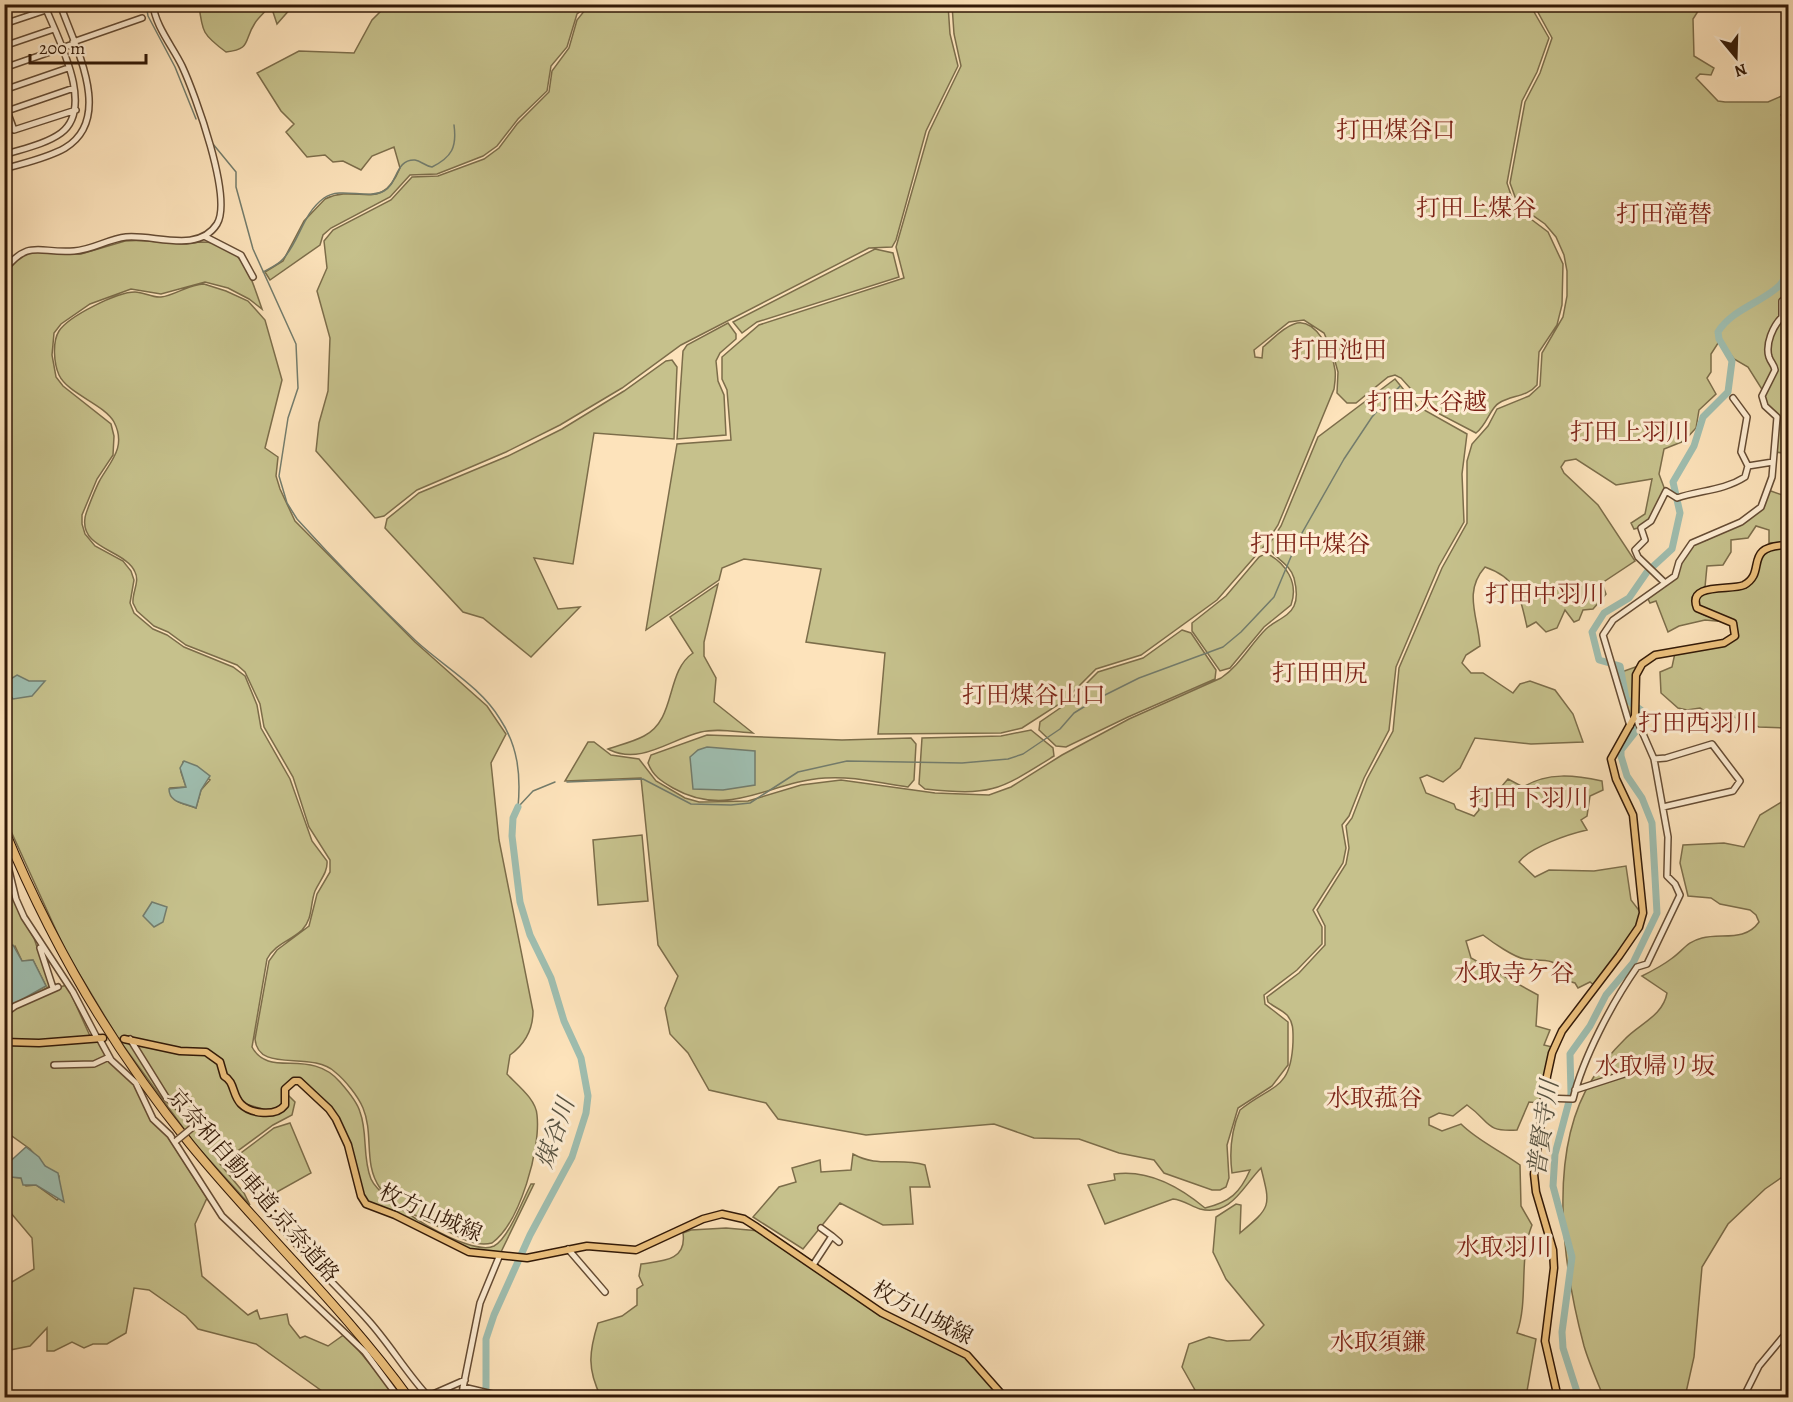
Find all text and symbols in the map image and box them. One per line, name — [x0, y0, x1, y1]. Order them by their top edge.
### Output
scale bar — [30, 27, 146, 65]
north arrow — [1706, 27, 1766, 87]
text: 200 m — [39, 36, 85, 60]
text: N — [1731, 58, 1750, 83]
district label: 打田煤谷口 — [1336, 114, 1456, 146]
district label: 打田上煤谷 — [1416, 192, 1536, 224]
district label: 打田滝替 — [1616, 198, 1712, 230]
district label: 打田池田 — [1291, 334, 1387, 366]
district label: 打田大谷越 — [1367, 386, 1487, 418]
district label: 打田上羽川 — [1570, 416, 1690, 448]
district label: 打田中煤谷 — [1250, 528, 1370, 560]
district label: 打田中羽川 — [1485, 578, 1605, 610]
district label: 打田田尻 — [1272, 657, 1368, 689]
district label: 打田煤谷山口 — [962, 679, 1106, 711]
district label: 打田西羽川 — [1638, 707, 1758, 739]
district label: 打田下羽川 — [1469, 782, 1589, 814]
district label: 水取寺ケ谷 — [1454, 957, 1574, 989]
district label: 水取帰リ坂 — [1595, 1050, 1715, 1082]
water label: 普賢寺川 — [1520, 1075, 1566, 1178]
district label: 水取菰谷 — [1326, 1082, 1422, 1114]
street label: 京奈和自動車道;京奈道路 — [161, 1083, 346, 1289]
water label: 煤谷川 — [528, 1091, 583, 1172]
street label: 枚方山城線 — [374, 1177, 487, 1249]
district label: 水取羽川 — [1456, 1231, 1552, 1263]
street label: 枚方山城線 — [867, 1274, 978, 1352]
district label: 水取須鎌 — [1330, 1326, 1426, 1358]

